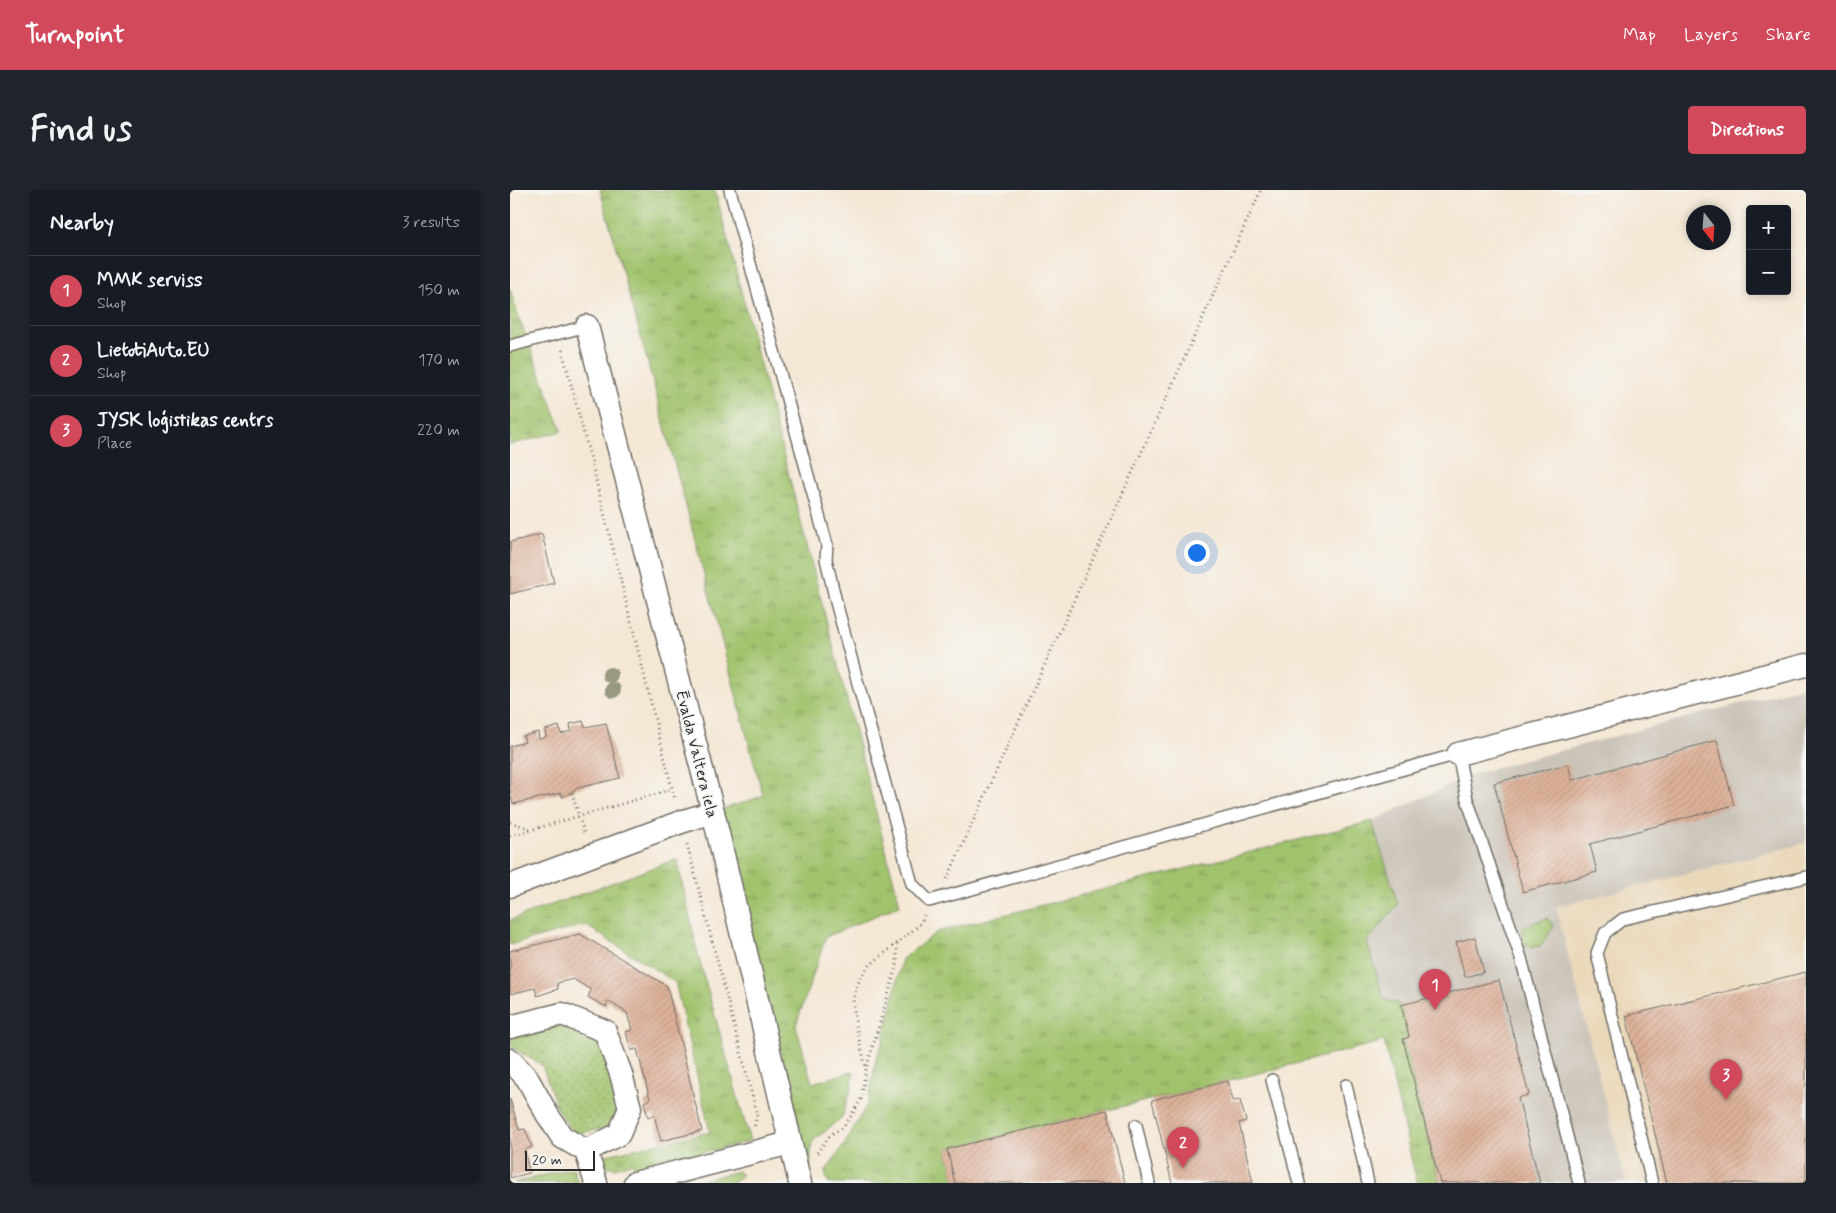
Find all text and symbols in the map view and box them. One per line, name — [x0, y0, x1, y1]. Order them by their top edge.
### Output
text: Turnpoint — [25, 20, 125, 51]
text: Map — [1623, 23, 1656, 47]
text: Layers — [1684, 23, 1738, 47]
text: Share — [1766, 23, 1811, 47]
button: Directions — [1688, 106, 1806, 154]
text: Find us — [30, 107, 132, 153]
north arrow — [1686, 205, 1731, 250]
map controls — [1746, 205, 1791, 295]
button: + — [1746, 205, 1791, 250]
text: Nearby — [50, 209, 114, 237]
text: 3 results — [402, 212, 460, 233]
button: − — [1746, 250, 1791, 295]
text: MMK serviss — [97, 268, 202, 293]
text: 1 — [62, 280, 70, 301]
text: 150 m — [418, 280, 460, 301]
text: Shop — [97, 293, 126, 314]
text: LietotiAuto.EU — [97, 338, 210, 363]
text: 2 — [62, 350, 70, 371]
text: 170 m — [418, 350, 460, 371]
text: Shop — [97, 363, 126, 384]
text: JYSK loģistikas centrs — [97, 408, 273, 433]
text: 3 — [62, 420, 70, 441]
text: 220 m — [417, 420, 460, 441]
text: Place — [97, 433, 132, 454]
your location — [1184, 540, 1210, 566]
street label: Ēvalda Valtera iela — [671, 689, 723, 820]
pin: 1 — [1419, 969, 1451, 1010]
pin: 3 — [1710, 1059, 1742, 1100]
pin: 2 — [1167, 1127, 1199, 1168]
scale bar — [525, 1148, 595, 1171]
text: 20 m — [532, 1151, 562, 1169]

